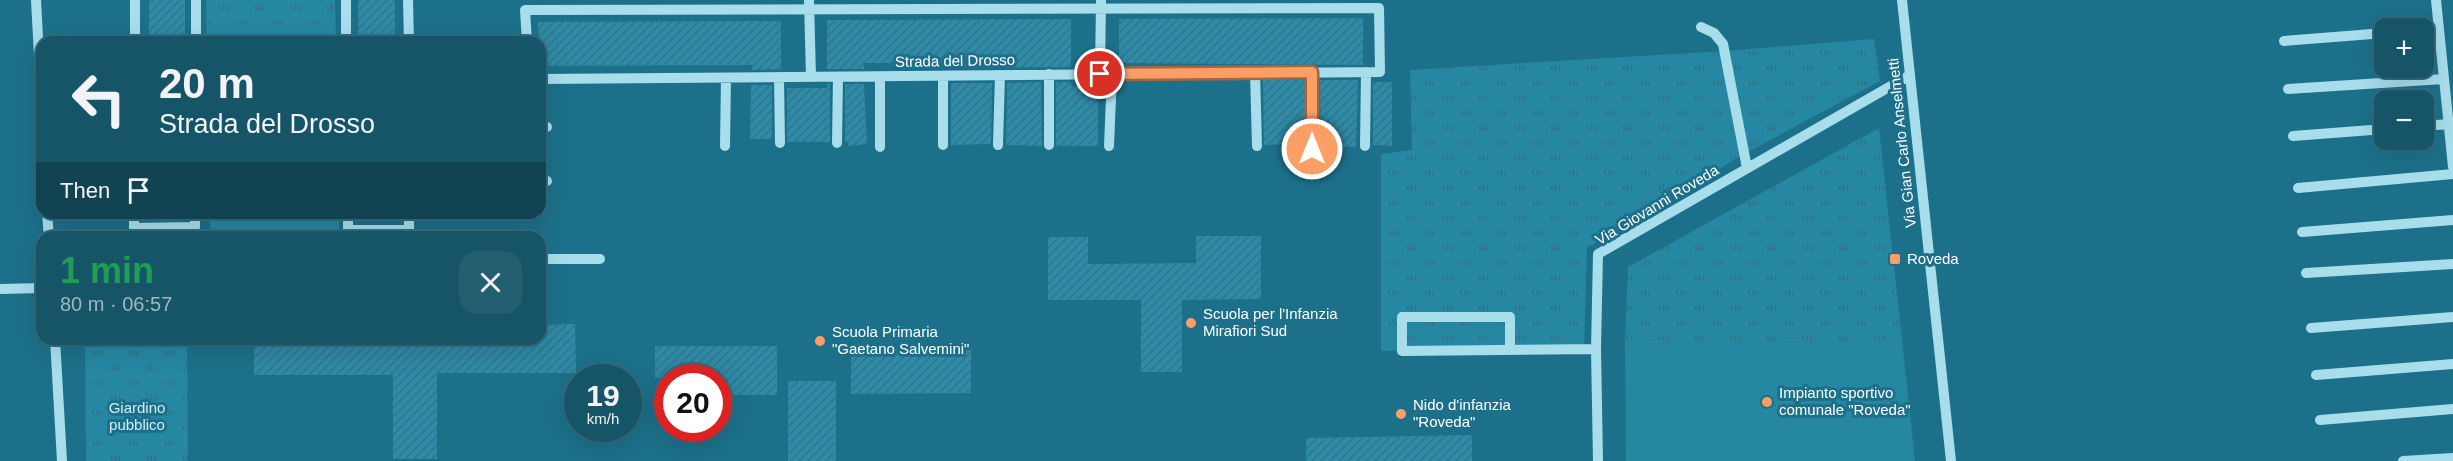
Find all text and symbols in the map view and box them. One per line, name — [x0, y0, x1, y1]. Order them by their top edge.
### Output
map controls — [2374, 18, 2434, 150]
button: + — [2374, 18, 2434, 78]
pin — [1074, 48, 1125, 99]
street label: Strada del Drosso — [895, 51, 1015, 70]
icon: arrive — [1083, 57, 1116, 90]
street label: Via Gian Carlo Anselmetti — [1884, 57, 1919, 229]
icon: left — [60, 60, 138, 138]
text: 20 m — [159, 60, 255, 107]
button: − — [2374, 90, 2434, 150]
text: Strada del Drosso — [159, 109, 375, 139]
position arrow — [1280, 117, 1344, 181]
street label: Via Giovanni Roveda — [1592, 161, 1722, 248]
icon: arrive — [122, 174, 155, 207]
text: Then — [60, 178, 110, 203]
text: 1 min — [60, 250, 154, 291]
place label: Roveda — [1907, 250, 1959, 267]
button: close — [459, 251, 522, 314]
marker: Roveda — [1888, 252, 1902, 266]
text: 80 m · 06:57 — [60, 293, 172, 315]
place label: Scuola per l'Infanzia Mirafiori Sud — [1203, 305, 1338, 339]
marker: Scuola per l'Infanzia Mirafiori Sud — [1184, 316, 1198, 330]
place label: Scuola Primaria "Gaetano Salvemini" — [832, 323, 969, 357]
marker: Scuola Primaria "Gaetano Salvemini" — [813, 334, 827, 348]
speed limit sign: 20 — [654, 364, 732, 442]
text: 19 — [586, 379, 620, 412]
place label: Impianto sportivo comunale "Roveda" — [1779, 384, 1911, 418]
marker: Impianto sportivo comunale "Roveda" — [1760, 395, 1774, 409]
place label: Nido d'infanzia "Roveda" — [1413, 396, 1512, 430]
park label: Giardino pubblico — [109, 399, 165, 433]
marker: Nido d'infanzia "Roveda" — [1394, 407, 1408, 421]
text: km/h — [587, 410, 619, 427]

